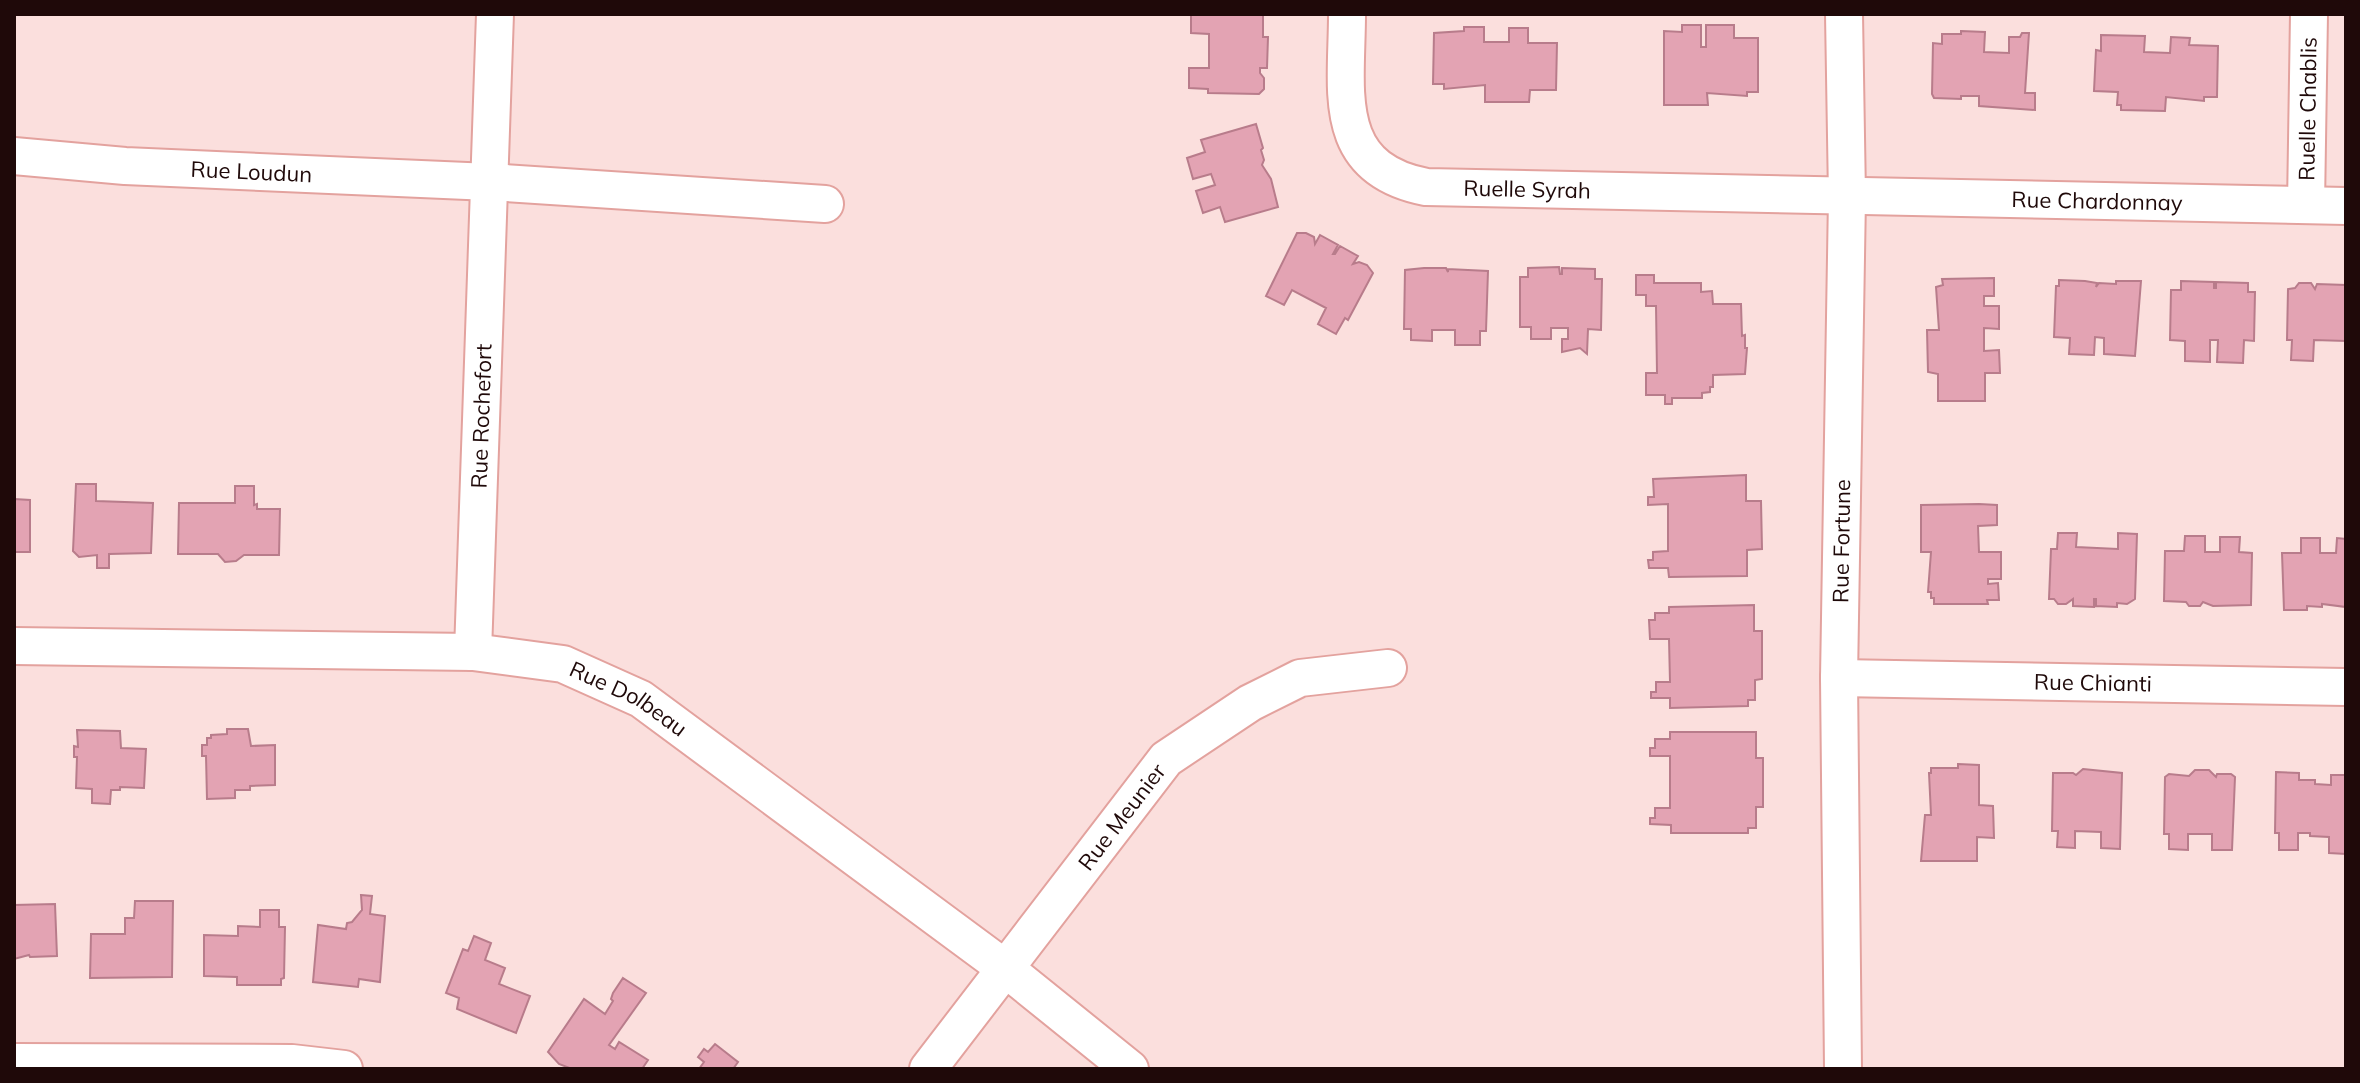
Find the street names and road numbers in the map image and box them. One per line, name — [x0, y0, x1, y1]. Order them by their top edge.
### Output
street label: Ruelle Chablis — [2292, 37, 2323, 181]
street label: Rue Loudun — [190, 155, 313, 188]
street label: Ruelle Syrah — [1463, 174, 1591, 204]
street label: Rue Chardonnay — [2011, 185, 2183, 217]
street label: Rue Rochefort — [465, 343, 498, 489]
street label: Rue Fortune — [1826, 479, 1856, 603]
street label: Rue Dolbeau — [565, 655, 693, 742]
street label: Rue Chianti — [2034, 667, 2152, 698]
street label: Rue Meunier — [1072, 758, 1172, 876]

